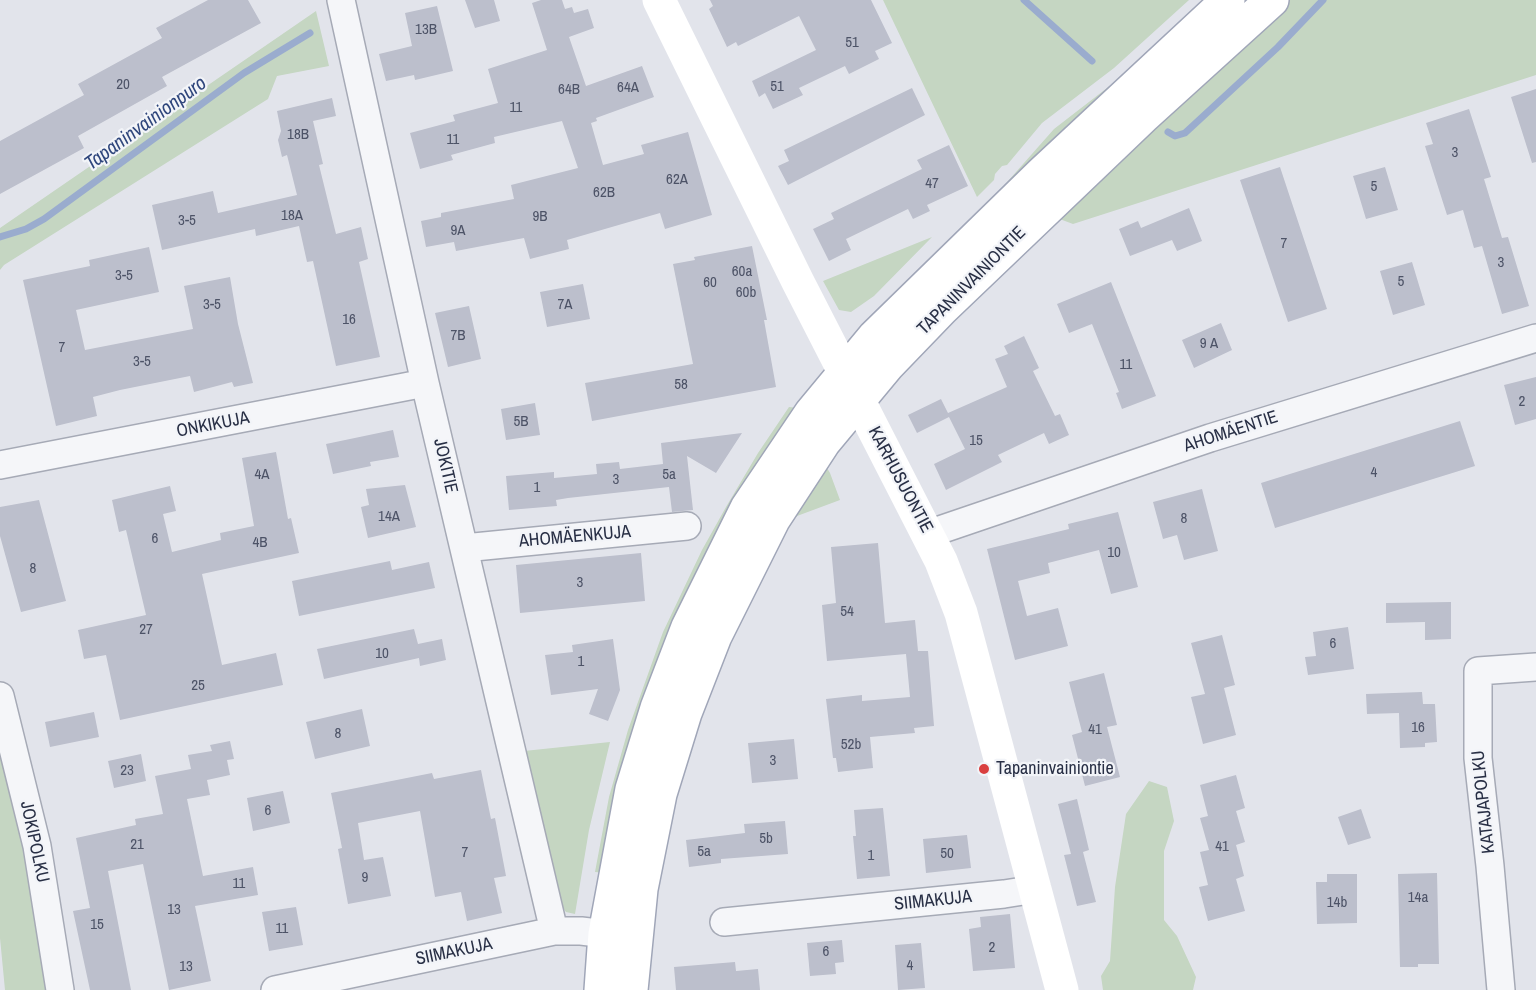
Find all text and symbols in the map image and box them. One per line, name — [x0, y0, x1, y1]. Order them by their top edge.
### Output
house number: 13B — [415, 21, 437, 39]
house number: 51 — [845, 34, 859, 52]
water label: Tapaninvainionpuro — [80, 72, 212, 176]
house number: 20 — [116, 76, 130, 94]
house number: 51 — [770, 78, 784, 96]
house number: 64A — [617, 79, 639, 97]
house number: 64B — [558, 81, 580, 99]
house number: 11 — [510, 99, 522, 117]
house number: 18B — [287, 126, 309, 144]
house number: 11 — [447, 131, 459, 149]
house number: 3 — [1452, 144, 1458, 162]
house number: 62A — [666, 171, 688, 189]
house number: 47 — [925, 175, 939, 193]
house number: 5 — [1371, 178, 1377, 196]
house number: 62B — [593, 184, 615, 202]
house number: 18A — [281, 207, 303, 225]
house number: 9B — [532, 208, 548, 226]
house number: 3-5 — [178, 212, 196, 230]
house number: 9A — [450, 222, 466, 240]
street label: TAPANINVAINIONTIE — [913, 222, 1031, 340]
house number: 7 — [1281, 235, 1287, 253]
house number: 3 — [1498, 254, 1504, 272]
house number: 60a — [732, 263, 752, 281]
house number: 3-5 — [115, 267, 133, 285]
house number: 5 — [1398, 273, 1404, 291]
house number: 60 — [703, 274, 717, 292]
house number: 60b — [736, 284, 756, 302]
house number: 3-5 — [203, 296, 221, 314]
house number: 7A — [557, 296, 573, 314]
house number: 16 — [342, 311, 356, 329]
house number: 7B — [450, 327, 466, 345]
house number: 9 A — [1200, 335, 1218, 353]
house number: 7 — [59, 339, 65, 357]
house number: 3-5 — [133, 353, 151, 371]
house number: 11 — [1120, 356, 1132, 374]
house number: 58 — [674, 376, 688, 394]
house number: 2 — [1519, 393, 1525, 411]
street label: ONKIKUJA — [175, 407, 251, 443]
street label: AHOMÄENTIE — [1181, 407, 1281, 457]
house number: 5B — [513, 413, 529, 431]
street label: KARHUSUONTIE — [863, 423, 937, 537]
house number: 15 — [969, 432, 983, 450]
street label: JOKITIE — [428, 436, 462, 496]
house number: 4 — [1371, 464, 1377, 482]
house number: 4A — [254, 466, 270, 484]
house number: 5a — [662, 466, 676, 484]
house number: 3 — [613, 471, 619, 489]
house number: 1 — [534, 479, 540, 497]
house number: 14A — [378, 508, 400, 526]
house number: 8 — [1181, 510, 1187, 528]
street label: AHOMÄENKUJA — [518, 521, 632, 553]
house number: 6 — [152, 530, 158, 548]
house number: 4B — [252, 534, 268, 552]
house number: 10 — [1107, 544, 1121, 562]
house number: 8 — [30, 560, 36, 578]
house number: 3 — [577, 574, 583, 592]
house number: 54 — [840, 603, 854, 621]
house number: 27 — [139, 621, 153, 639]
house number: 6 — [1330, 635, 1336, 653]
house number: 10 — [375, 645, 389, 663]
house number: 1 — [578, 653, 584, 671]
house number: 25 — [191, 677, 205, 695]
house number: 16 — [1411, 719, 1425, 737]
house number: 41 — [1088, 721, 1102, 739]
house number: 8 — [335, 725, 341, 743]
house number: 52b — [841, 736, 861, 754]
street label: KATAJAPOLKU — [1468, 749, 1500, 855]
house number: 3 — [770, 752, 776, 770]
place label: Tapaninvainiontie — [996, 758, 1114, 780]
house number: 23 — [120, 762, 134, 780]
marker: Tapaninvainiontie — [977, 762, 991, 776]
street label: JOKIPOLKU — [15, 799, 53, 885]
house number: 6 — [265, 802, 271, 820]
house number: 5b — [759, 830, 773, 848]
house number: 21 — [130, 836, 144, 854]
house number: 41 — [1215, 838, 1229, 856]
house number: 5a — [697, 843, 711, 861]
house number: 7 — [462, 844, 468, 862]
house number: 50 — [940, 845, 954, 863]
house number: 1 — [868, 847, 874, 865]
house number: 9 — [362, 869, 368, 887]
house number: 11 — [233, 875, 245, 893]
street label: SIIMAKUJA — [893, 886, 973, 916]
house number: 14a — [1408, 889, 1428, 907]
house number: 14b — [1327, 894, 1347, 912]
house number: 13 — [167, 901, 181, 919]
house number: 15 — [90, 916, 104, 934]
house number: 11 — [276, 920, 288, 938]
street label: SIIMAKUJA — [414, 933, 494, 971]
house number: 2 — [989, 939, 995, 957]
house number: 6 — [823, 943, 829, 961]
house number: 4 — [907, 957, 913, 975]
house number: 13 — [179, 958, 193, 976]

